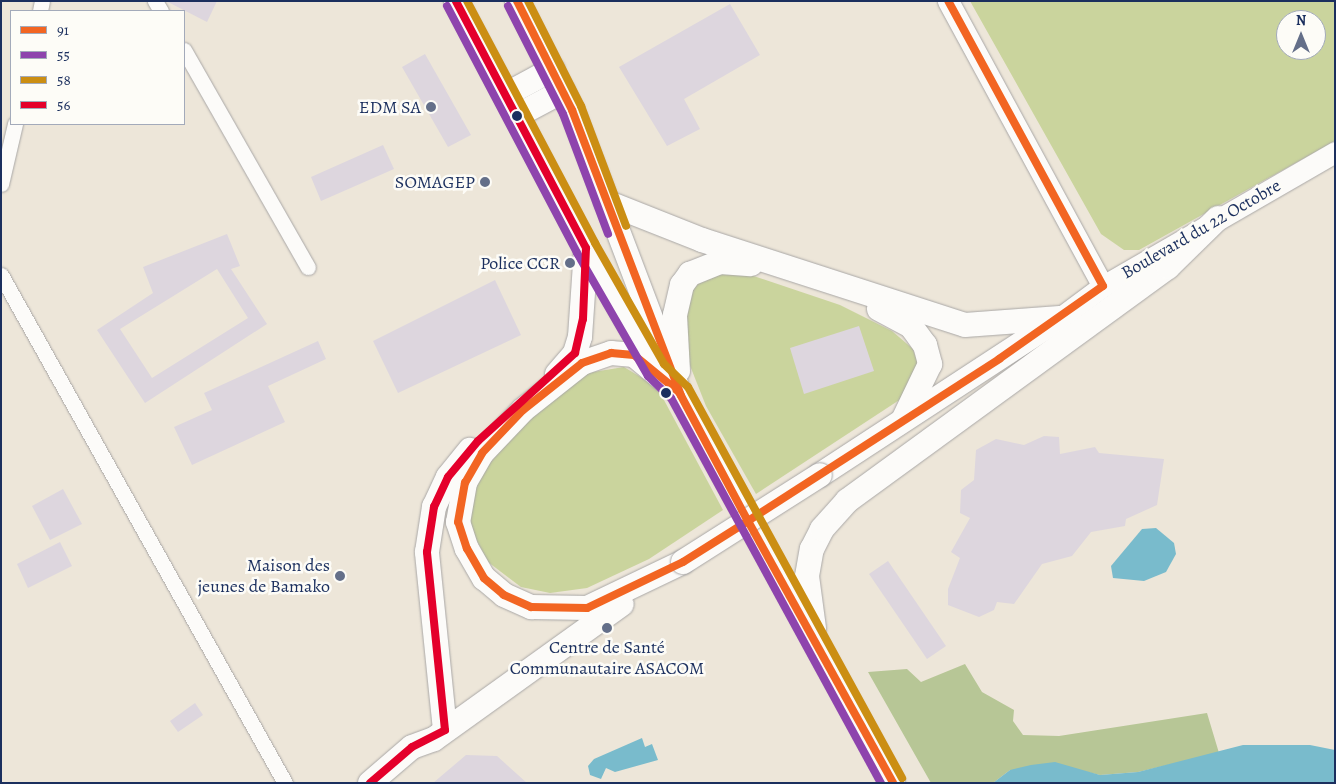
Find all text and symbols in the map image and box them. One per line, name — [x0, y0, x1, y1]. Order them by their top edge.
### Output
legend — [10, 10, 185, 125]
north arrow — [1276, 10, 1326, 60]
text: N — [1296, 11, 1306, 30]
text: 91 — [57, 20, 69, 40]
text: 55 — [57, 45, 70, 65]
text: 58 — [57, 70, 71, 90]
text: 56 — [57, 95, 70, 115]
place label: EDM SA — [359, 96, 421, 118]
marker: EDM SA — [425, 101, 437, 113]
unlabelled marker — [512, 111, 522, 121]
place label: SOMAGEP — [395, 171, 475, 193]
street label: Boulevard du 22 Octobre — [1118, 175, 1284, 283]
marker: SOMAGEP — [479, 176, 491, 188]
place label: Police CCR — [480, 252, 560, 274]
marker: Police CCR — [564, 257, 576, 269]
unlabelled marker — [661, 388, 671, 398]
place label: Maison des jeunes de Bamako — [198, 555, 330, 598]
marker: Maison des jeunes de Bamako — [334, 570, 346, 582]
marker: Centre de Santé Communautaire ASACOM — [600, 621, 614, 635]
place label: Centre de Santé Communautaire ASACOM — [510, 637, 704, 680]

